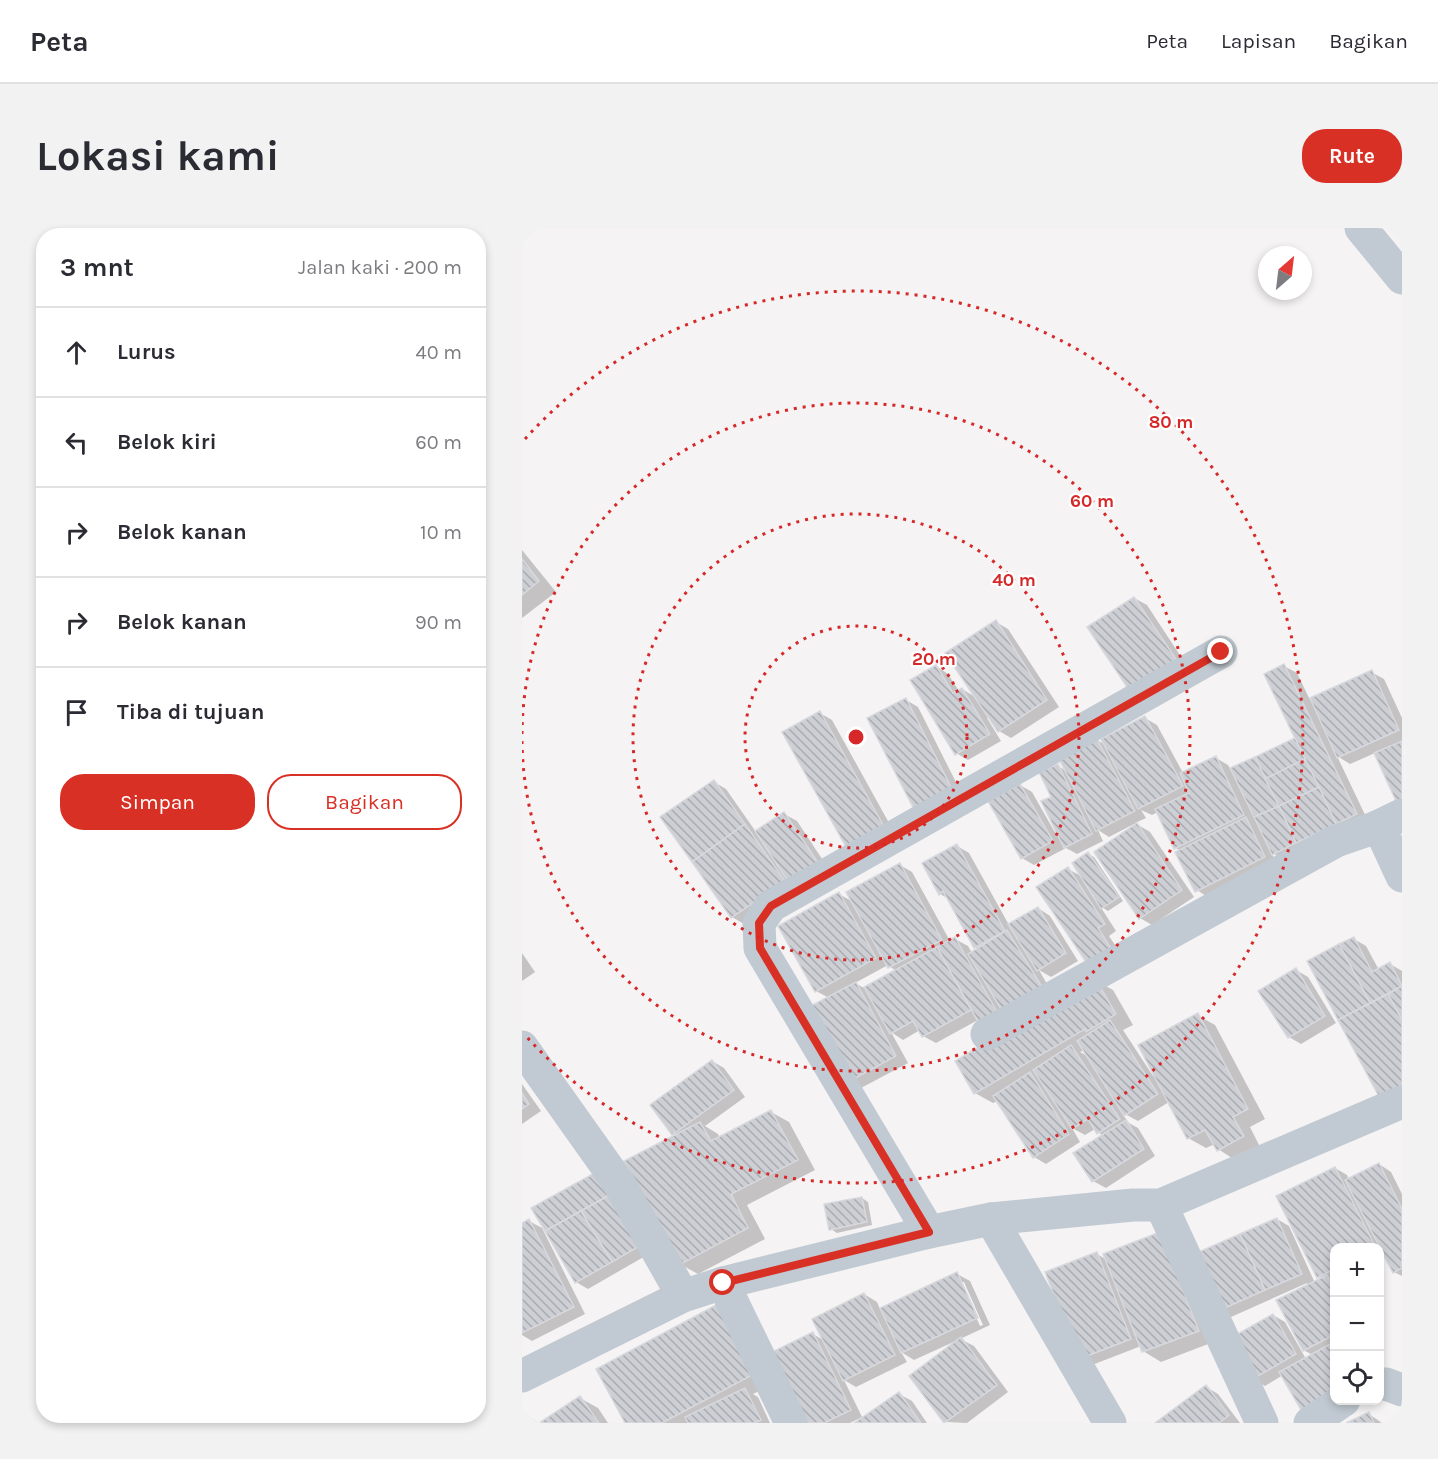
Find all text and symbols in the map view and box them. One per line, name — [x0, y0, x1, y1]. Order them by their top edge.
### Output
text: Peta — [30, 25, 89, 58]
text: Peta — [1146, 29, 1188, 53]
text: Lapisan — [1221, 29, 1296, 53]
text: Bagikan — [1329, 29, 1408, 53]
button: Rute — [1302, 129, 1402, 183]
text: Lokasi kami — [36, 131, 280, 181]
north arrow — [1258, 246, 1312, 300]
text: 3 mnt — [60, 252, 134, 283]
text: Jalan kaki · 200 m — [298, 256, 462, 279]
icon: ahead — [60, 336, 93, 369]
text: Lurus — [117, 339, 176, 365]
text: 40 m — [416, 341, 462, 364]
text: 80 m — [1149, 411, 1193, 433]
icon: left — [60, 426, 93, 459]
text: Belok kiri — [117, 429, 217, 455]
text: 60 m — [415, 431, 462, 454]
text: 60 m — [1070, 490, 1114, 512]
icon: right — [60, 516, 93, 549]
text: Belok kanan — [117, 519, 247, 545]
text: 10 m — [420, 521, 462, 544]
text: 40 m — [992, 569, 1036, 591]
icon: right — [60, 606, 93, 639]
text: Belok kanan — [117, 609, 247, 635]
text: 90 m — [415, 611, 462, 634]
route end — [1207, 638, 1233, 664]
text: 20 m — [912, 648, 956, 670]
icon: arrive — [60, 696, 93, 729]
text: Tiba di tujuan — [117, 699, 264, 725]
centre of rings — [846, 727, 866, 747]
button: Simpan — [60, 774, 255, 830]
button: Bagikan — [267, 774, 462, 830]
map controls — [1330, 1243, 1384, 1405]
button: + — [1330, 1243, 1384, 1297]
route start — [709, 1269, 735, 1295]
button: − — [1330, 1297, 1384, 1351]
button: locate — [1330, 1351, 1384, 1405]

